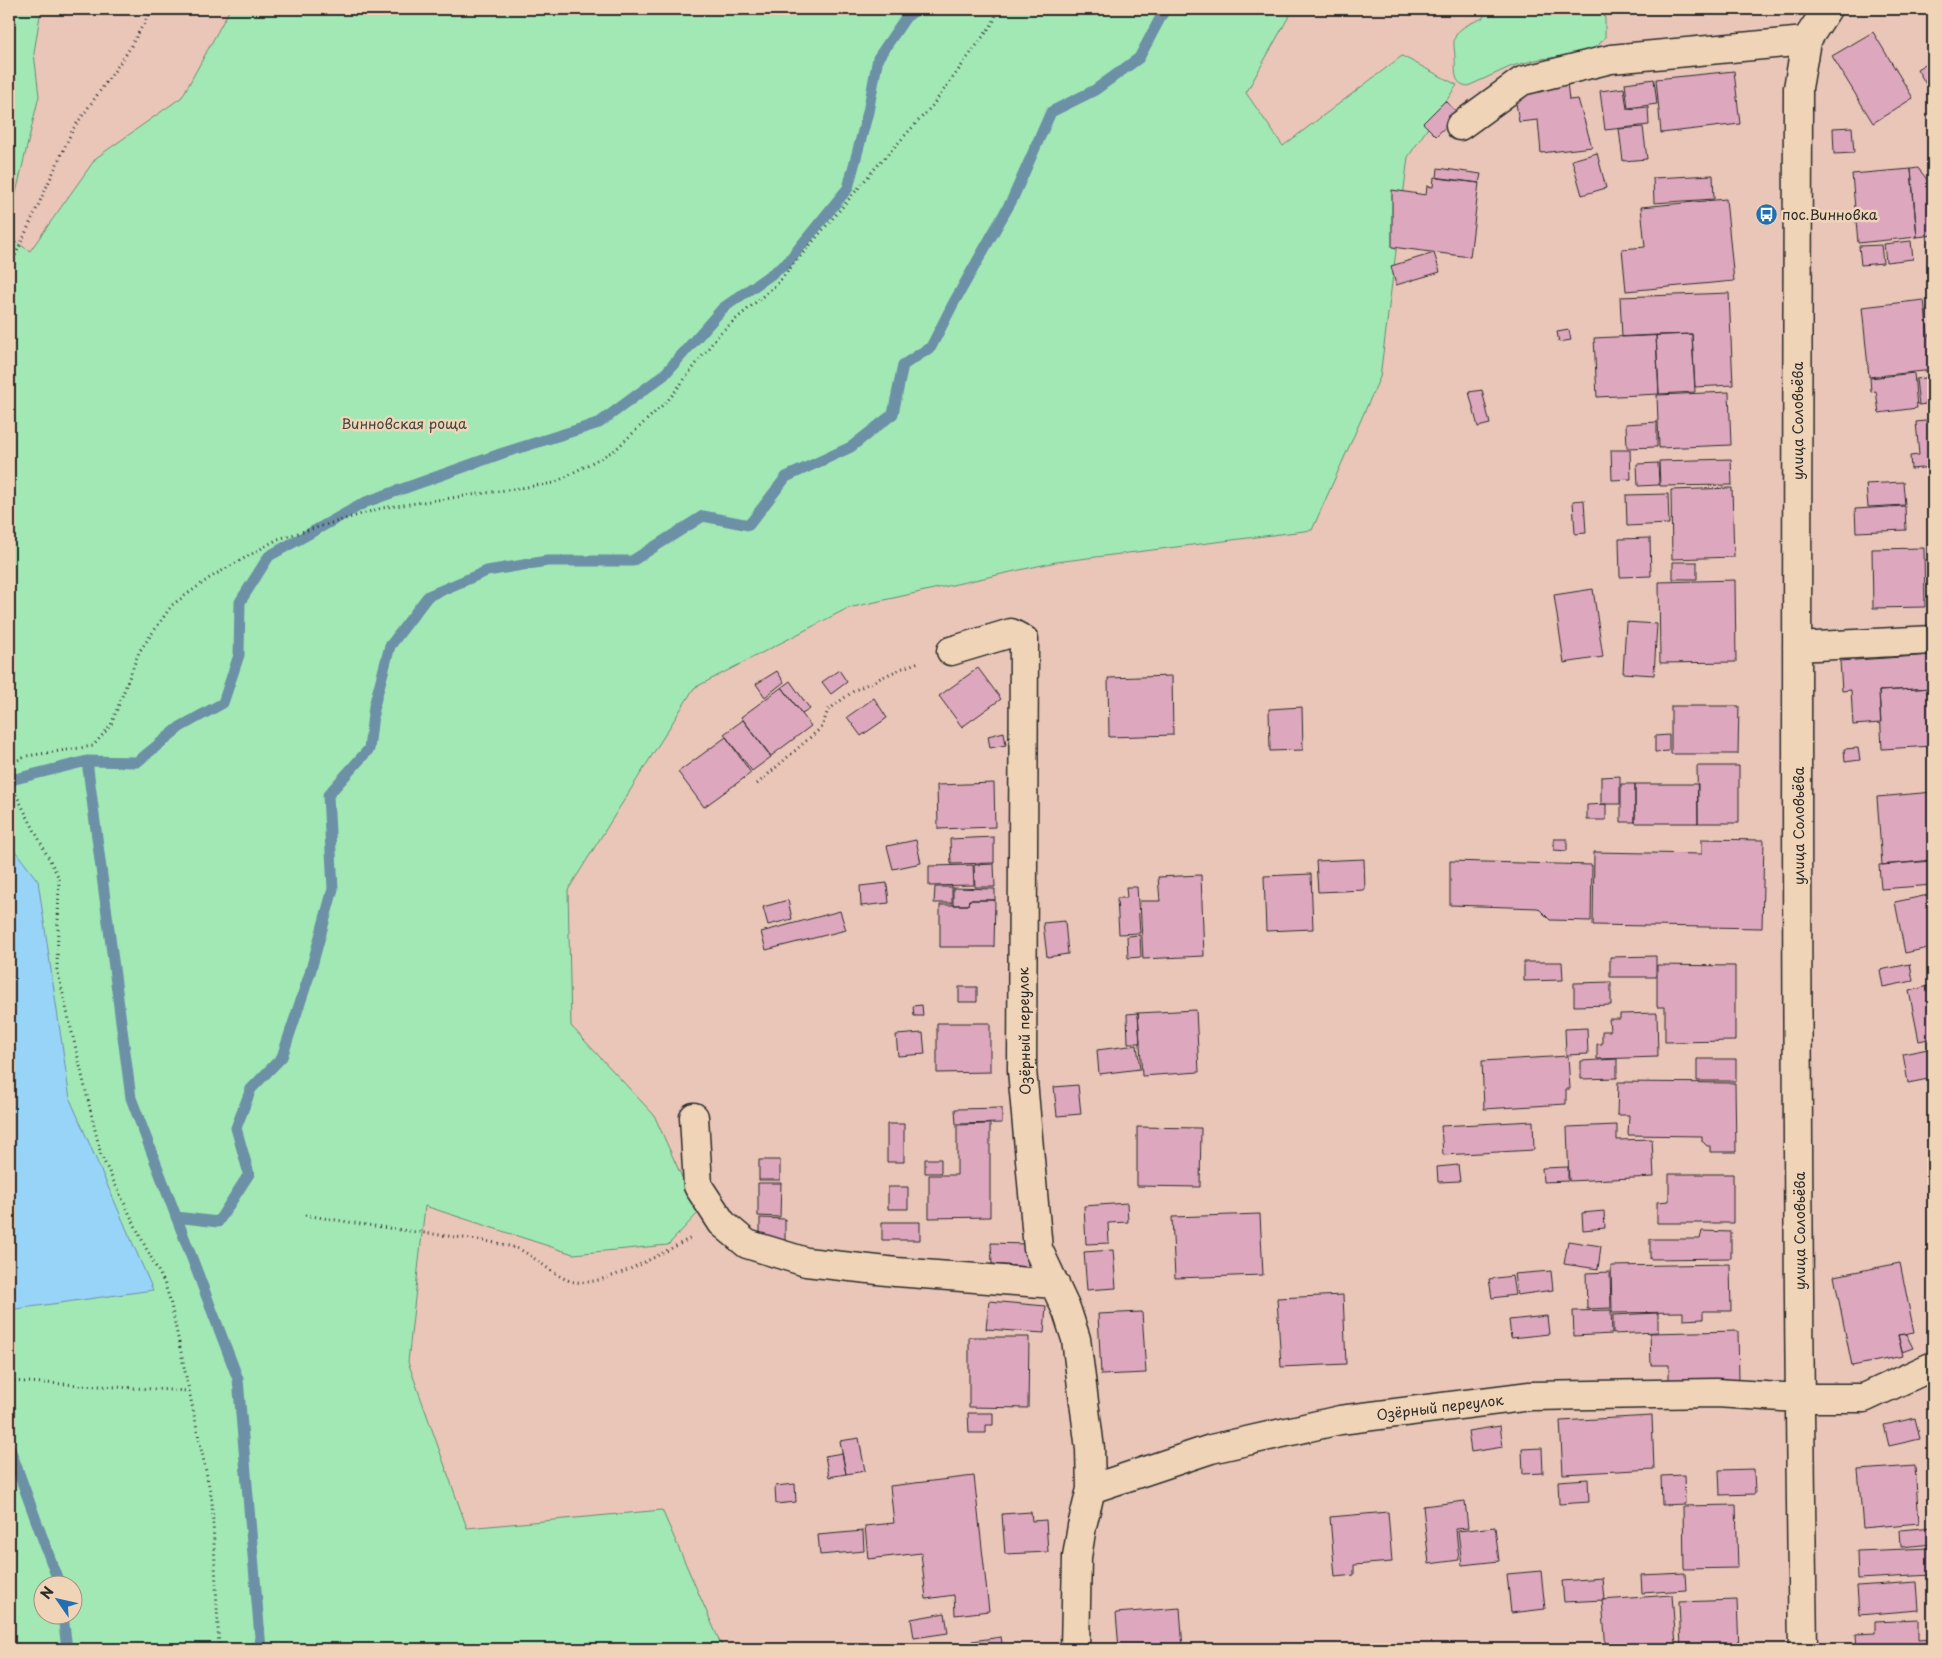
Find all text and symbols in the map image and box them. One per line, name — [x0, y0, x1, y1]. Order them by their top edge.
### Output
bus stop icon: пос.Винновка — [1754, 202, 1778, 226]
place label: пос.Винновка — [1782, 204, 1878, 225]
street label: улица Соловьёва — [1787, 362, 1808, 480]
park label: Винновская роща — [341, 413, 467, 434]
street label: улица Соловьёва — [1788, 767, 1809, 885]
street label: Озёрный переулок — [1012, 966, 1036, 1095]
street label: улица Соловьёва — [1789, 1172, 1810, 1290]
street label: Озёрный переулок — [1375, 1389, 1505, 1425]
north arrow — [32, 1576, 82, 1626]
text: N — [35, 1582, 59, 1603]

